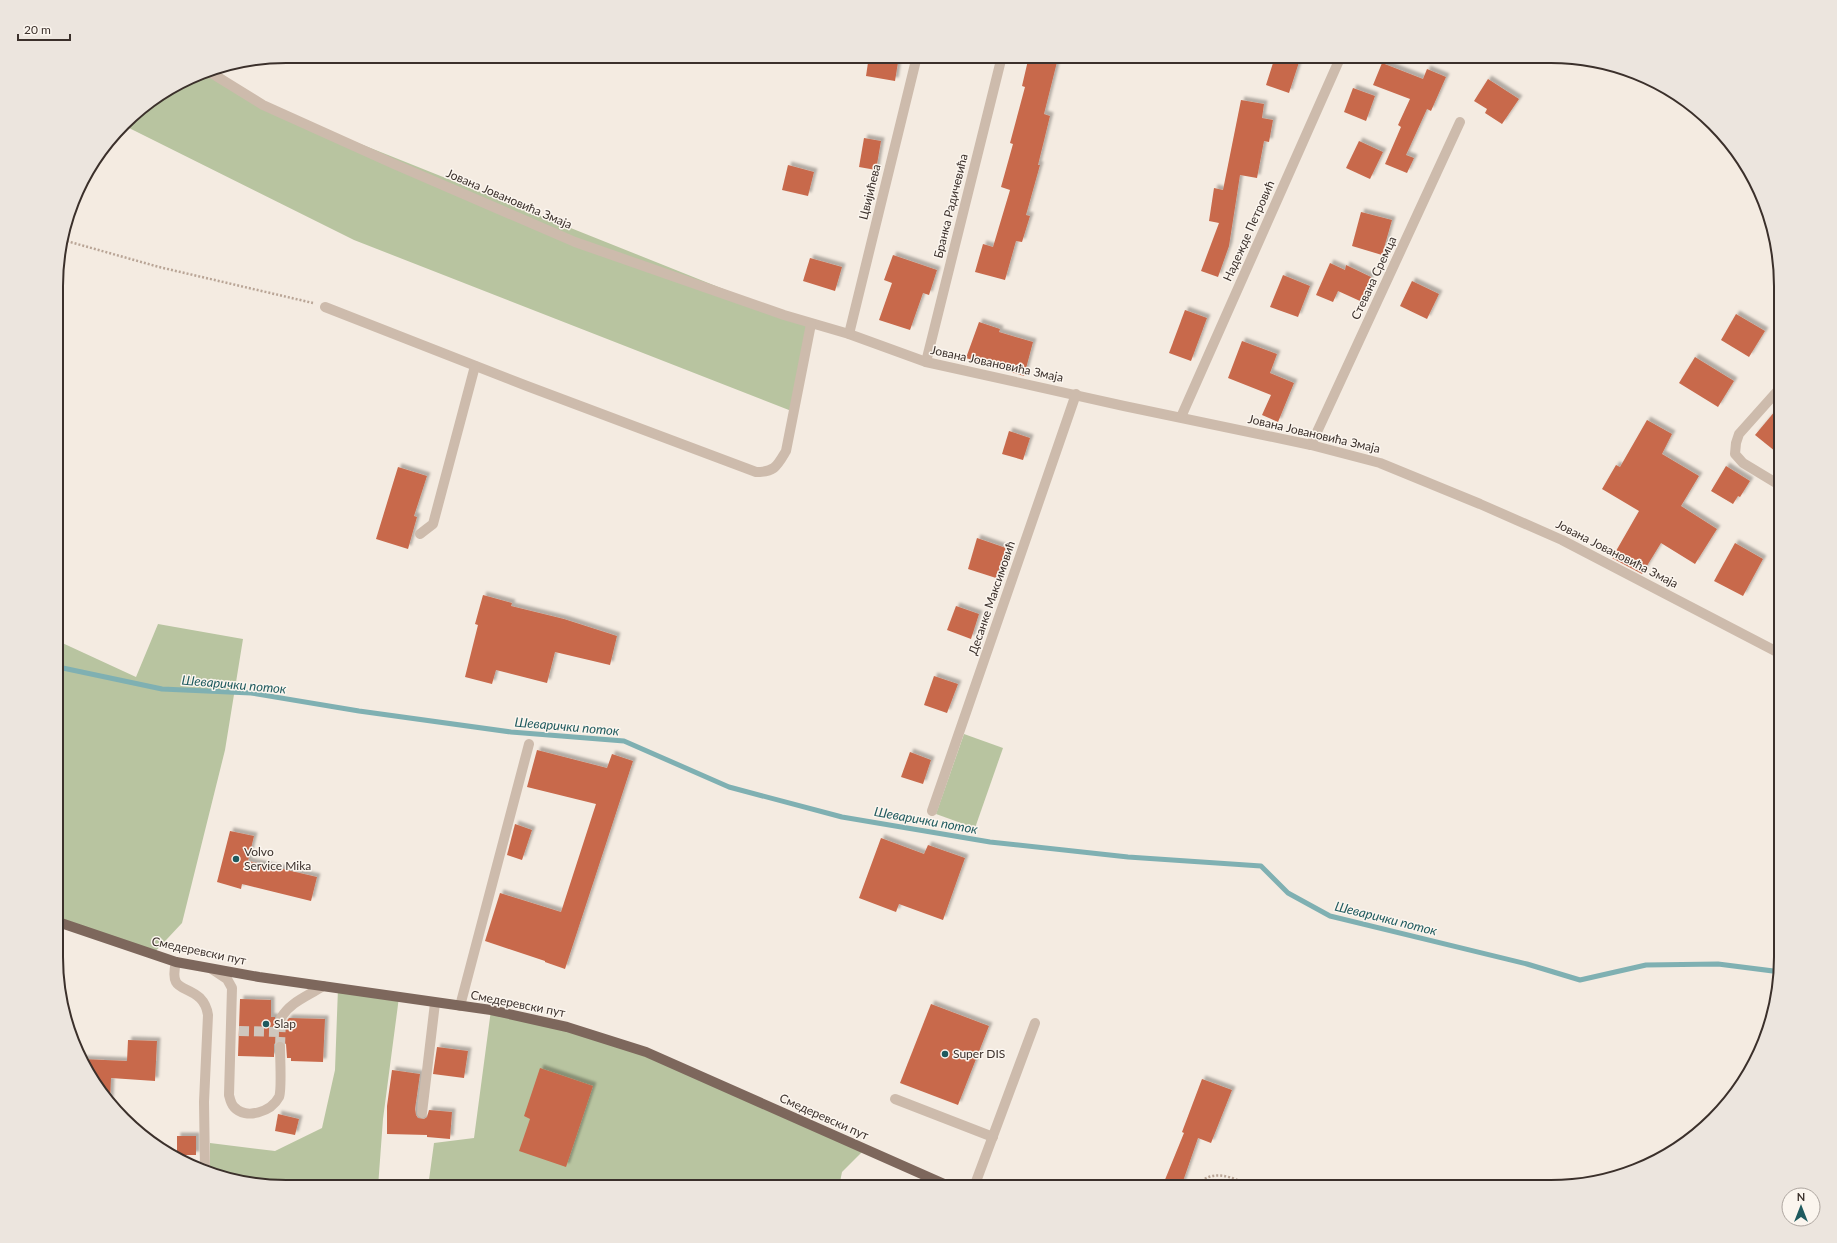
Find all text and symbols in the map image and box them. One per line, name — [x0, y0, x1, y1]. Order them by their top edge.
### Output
scale bar — [18, 16, 70, 42]
text: 20 m — [24, 22, 51, 37]
street label: Бранка Радичевића — [930, 152, 971, 260]
street label: Цвијићева — [855, 162, 884, 221]
street label: Јована Јовановића Змаја — [444, 165, 574, 232]
street label: Надежде Петровић — [1220, 178, 1278, 284]
street label: Стевана Сремца — [1348, 234, 1399, 322]
street label: Јована Јовановића Змаја — [929, 342, 1065, 385]
street label: Јована Јовановића Змаја — [1247, 411, 1382, 456]
street label: Јована Јовановића Змаја — [1554, 516, 1681, 591]
street label: Десанке Максимовић — [965, 539, 1018, 657]
water label: Шеварички поток — [181, 671, 288, 697]
water label: Шеварички поток — [514, 713, 621, 739]
water label: Шеварички поток — [873, 803, 980, 837]
place label: Volvo Service Mika — [244, 844, 311, 873]
marker: Volvo Service Mika — [231, 854, 241, 864]
water label: Шеварички поток — [1333, 898, 1440, 939]
street label: Смедеревски пут — [150, 933, 248, 968]
street label: Смедеревски пут — [469, 987, 567, 1020]
place label: Slap — [274, 1016, 296, 1031]
marker: Slap — [261, 1019, 271, 1029]
place label: Super DIS — [953, 1046, 1005, 1061]
marker: Super DIS — [940, 1049, 950, 1059]
street label: Смедеревски пут — [777, 1090, 871, 1143]
north arrow — [1781, 1187, 1821, 1227]
text: N — [1797, 1190, 1805, 1203]

